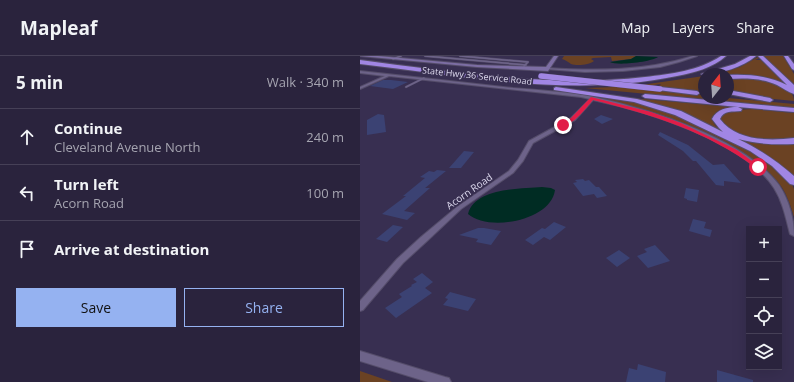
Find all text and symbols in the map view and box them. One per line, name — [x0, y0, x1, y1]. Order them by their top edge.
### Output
text: Mapleaf — [20, 15, 97, 41]
text: Map — [621, 18, 650, 37]
text: Layers — [672, 18, 714, 37]
text: Share — [736, 18, 774, 37]
street label: State Hwy 36 Service Road — [421, 63, 533, 88]
north arrow — [698, 68, 734, 104]
text: 5 min — [16, 71, 63, 94]
text: Walk · 340 m — [267, 73, 344, 91]
route end — [554, 116, 572, 134]
text: Continue — [54, 118, 122, 138]
icon: ahead — [16, 126, 38, 148]
text: 240 m — [306, 128, 344, 146]
text: Cleveland Avenue North — [54, 138, 201, 156]
route start — [749, 158, 767, 176]
street label: Acorn Road — [443, 170, 495, 212]
text: Turn left — [54, 174, 119, 194]
icon: left — [16, 182, 38, 204]
text: 100 m — [306, 184, 344, 202]
text: Acorn Road — [54, 194, 124, 212]
map controls — [746, 226, 782, 370]
button: + — [746, 226, 782, 262]
icon: arrive — [16, 238, 38, 260]
text: Arrive at destination — [54, 239, 209, 259]
button: − — [746, 262, 782, 298]
button: Save — [16, 288, 176, 327]
button: Share — [184, 288, 344, 327]
button: locate — [746, 298, 782, 334]
button: layers — [746, 334, 782, 370]

